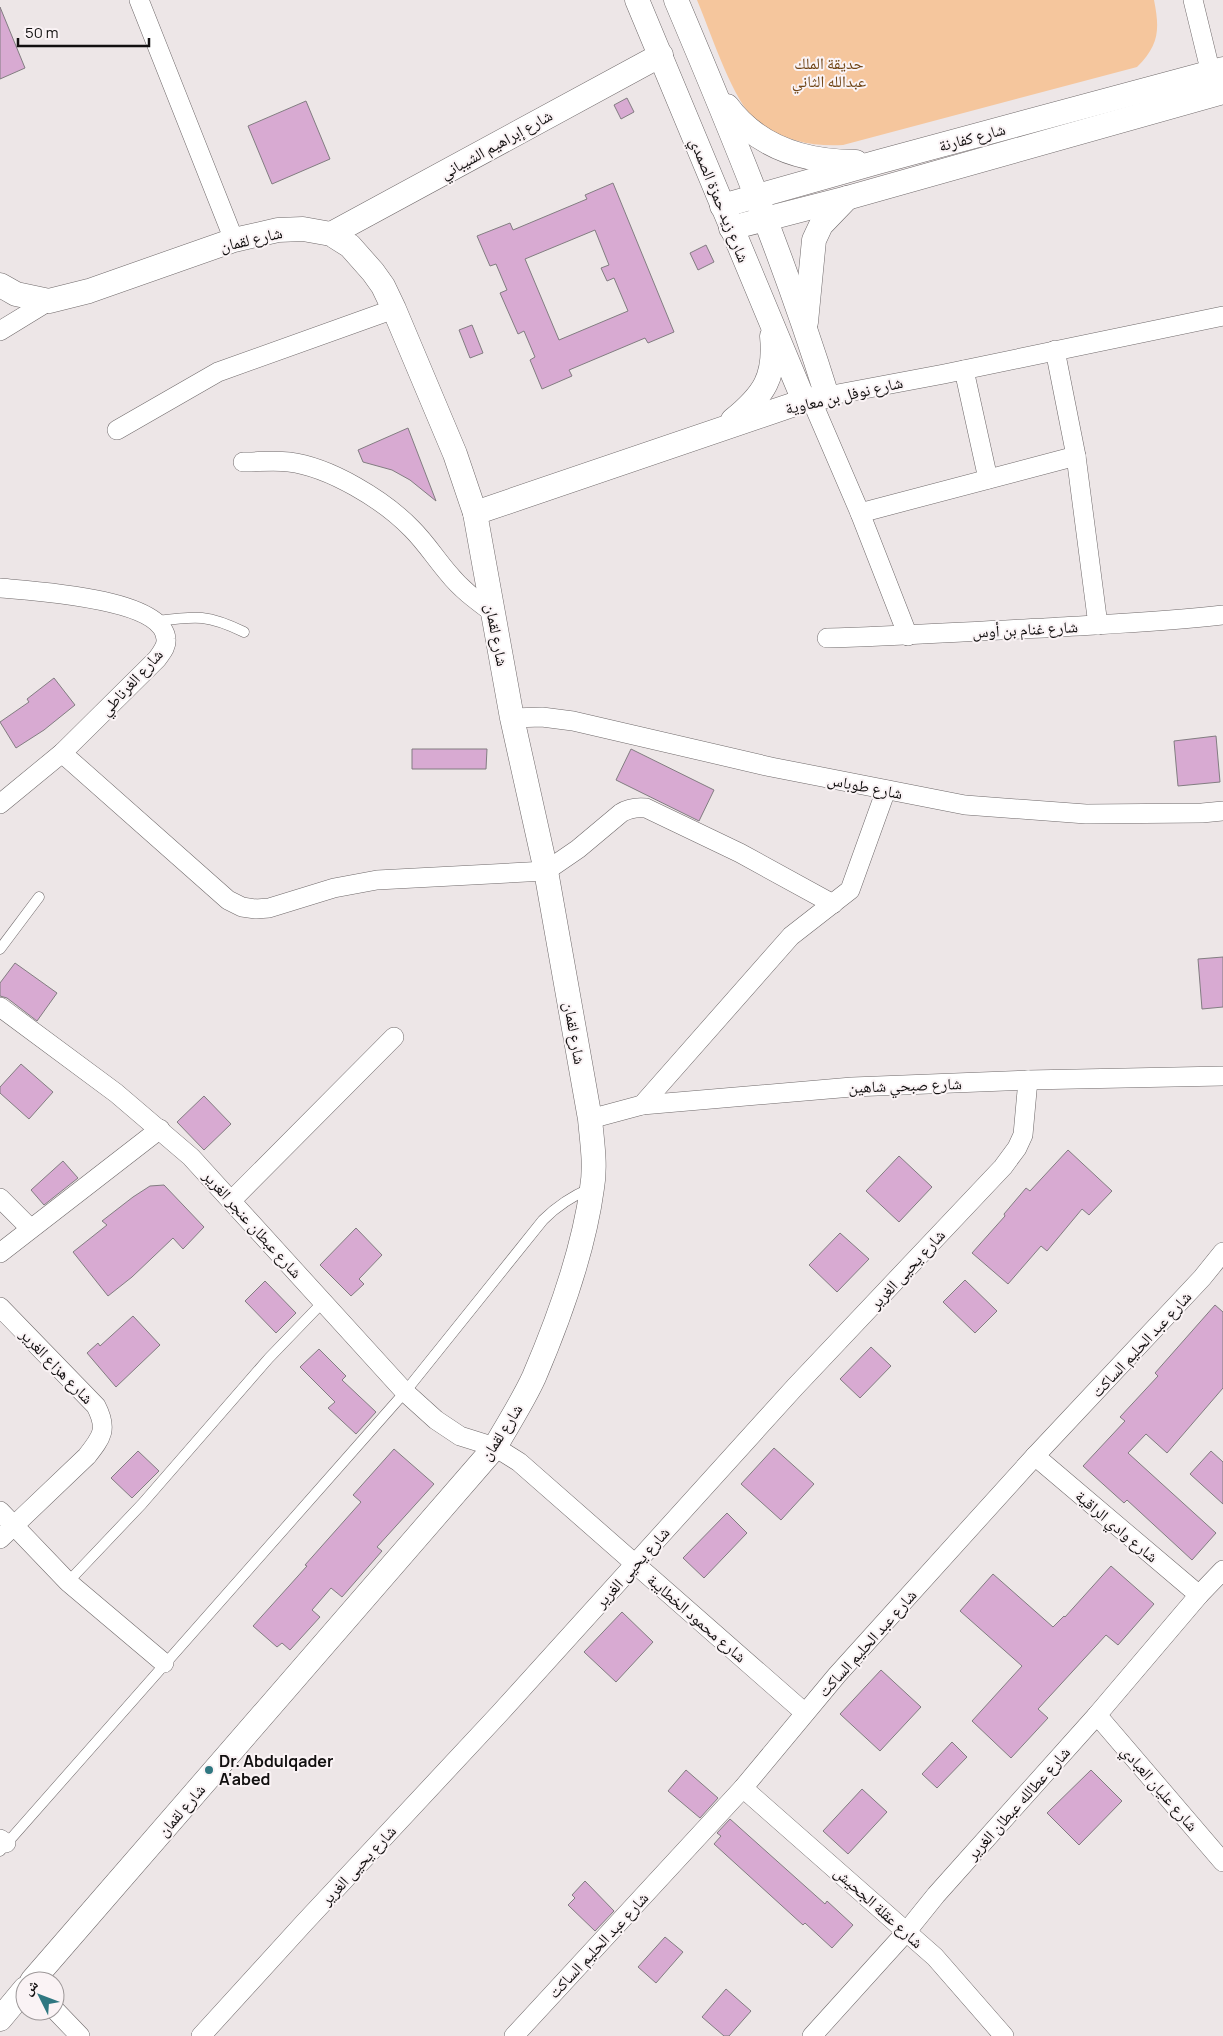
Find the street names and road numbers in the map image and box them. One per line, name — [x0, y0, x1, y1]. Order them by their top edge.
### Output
street label: شارع إبراهيم الشيباني — [436, 104, 557, 186]
street label: شارع كفارنة — [936, 118, 1008, 156]
street label: شارع زيد حمزة الصمدي — [683, 134, 755, 266]
street label: شارع لقمان — [218, 221, 284, 257]
street label: شارع نوفل بن معاوية — [783, 371, 905, 419]
street label: شارع لقمان — [480, 602, 514, 668]
street label: شارع غنام بن أوس — [972, 615, 1078, 643]
street label: شارع الغرناطي — [94, 644, 169, 722]
street label: شارع طوباس — [825, 768, 905, 804]
street label: شارع لقمان — [559, 1000, 591, 1066]
street label: شارع صبحي شاهين — [848, 1072, 962, 1100]
street label: شارع عبطان عنجر الغرير — [198, 1164, 307, 1283]
street label: شارع يحيى الغرير — [864, 1224, 950, 1315]
street label: شارع عبد الحليم الساكت — [1086, 1286, 1196, 1402]
street label: شارع هزاع الغرير — [15, 1323, 99, 1409]
street label: شارع لقمان — [475, 1399, 527, 1465]
street label: شارع وادي الراقية — [1070, 1485, 1163, 1569]
street label: شارع يحيى الغرير — [589, 1522, 674, 1613]
street label: شارع محمود الخطايبة — [643, 1569, 751, 1667]
street label: شارع عبد الحليم الساكت — [813, 1584, 921, 1702]
street label: شارع عليان العبادي — [1115, 1740, 1203, 1837]
street label: شارع عطالله عبطان الغرير — [961, 1742, 1075, 1865]
street label: شارع لقمان — [152, 1779, 210, 1841]
street label: شارع يحيى الغرير — [315, 1820, 401, 1911]
street label: شارع عقلة الجحيش — [830, 1861, 928, 1953]
street label: شارع عبد الحليم الساكت — [543, 1887, 653, 2003]

